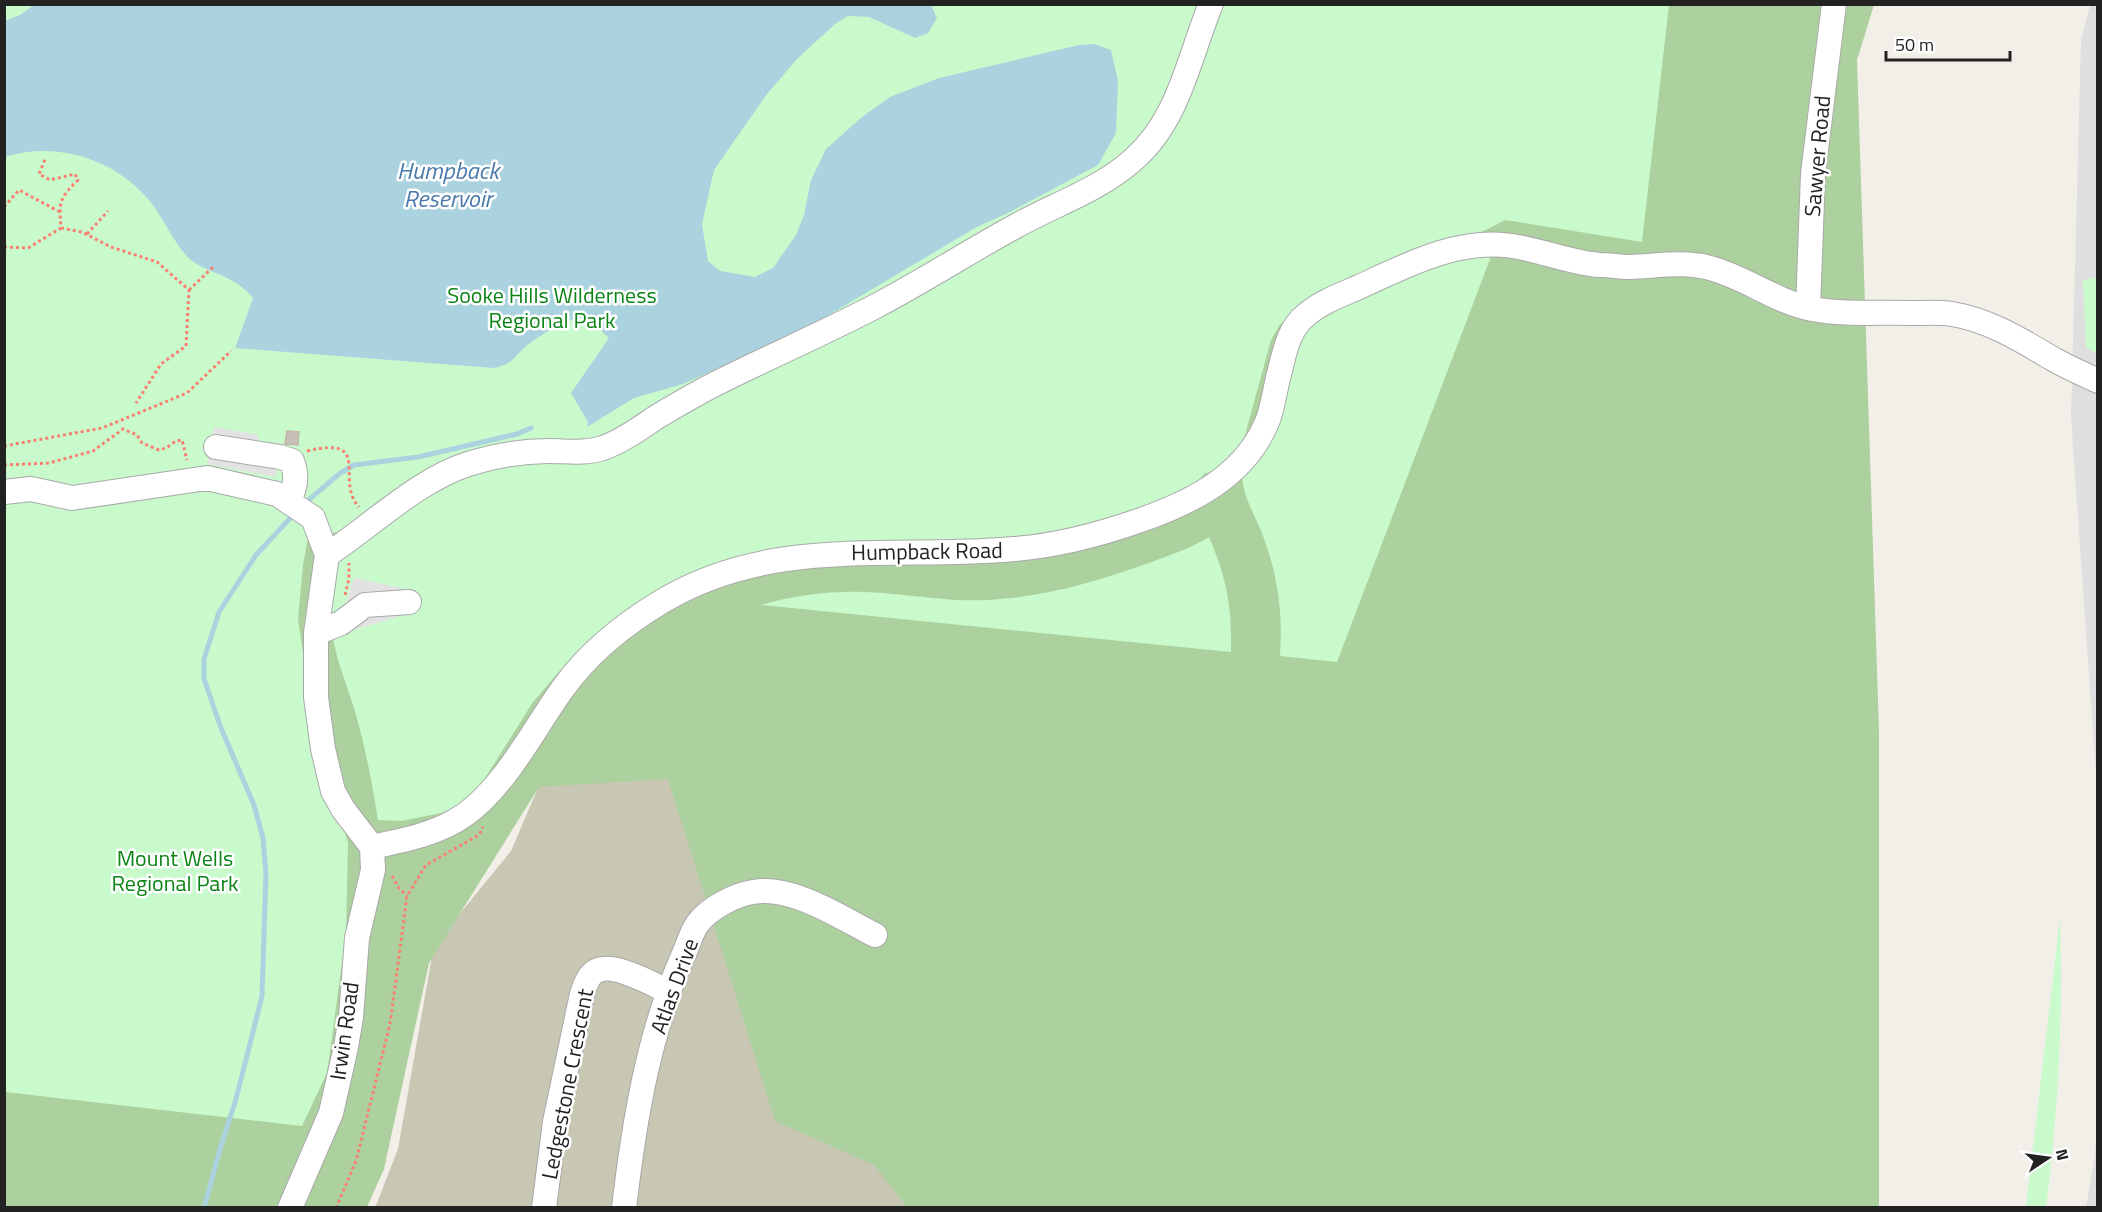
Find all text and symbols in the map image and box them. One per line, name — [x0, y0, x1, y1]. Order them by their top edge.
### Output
scale bar — [1886, 24, 2010, 62]
text: 50 m — [1895, 31, 1934, 58]
street label: Sawyer Road — [1795, 94, 1839, 218]
water label: Humpback Reservoir — [397, 152, 502, 216]
park label: Sooke Hills Wilderness Regional Park — [447, 278, 657, 337]
street label: Humpback Road — [851, 533, 1003, 569]
park label: Mount Wells Regional Park — [111, 841, 239, 900]
street label: Atlas Drive — [641, 933, 707, 1039]
street label: Irwin Road — [320, 980, 368, 1082]
street label: Ledgestone Crescent — [532, 985, 602, 1182]
north arrow — [2018, 1128, 2078, 1188]
text: N — [2050, 1147, 2076, 1163]

